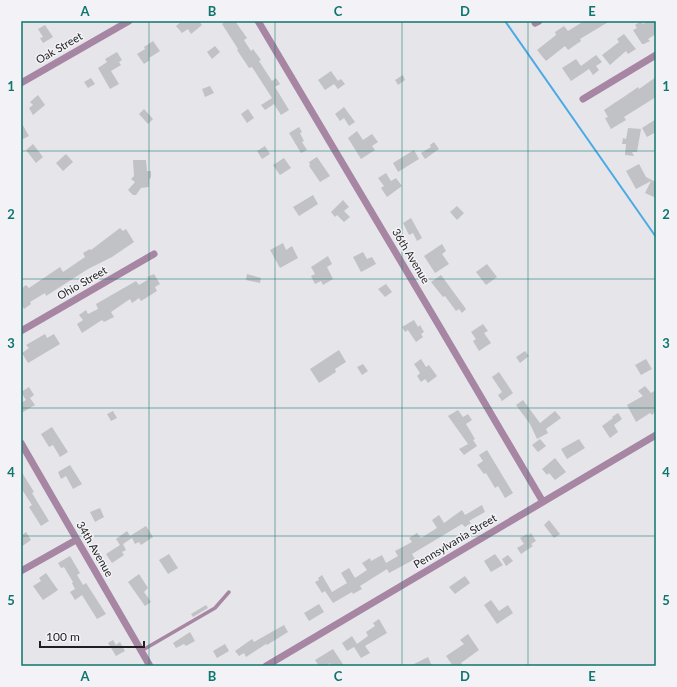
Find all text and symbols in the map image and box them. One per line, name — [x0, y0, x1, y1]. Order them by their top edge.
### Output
text: A — [79, 3, 90, 19]
text: B — [208, 3, 217, 19]
text: C — [334, 3, 343, 19]
text: D — [460, 3, 470, 19]
text: E — [588, 3, 596, 19]
street label: Oak Street — [33, 29, 84, 66]
text: 1 — [7, 78, 15, 94]
text: 1 — [662, 78, 670, 94]
text: 2 — [7, 206, 15, 222]
text: 2 — [662, 206, 670, 222]
street label: 36th Avenue — [390, 226, 433, 286]
street label: Ohio Street — [54, 263, 109, 302]
text: 3 — [7, 335, 15, 351]
text: 3 — [662, 335, 670, 351]
text: 4 — [7, 464, 15, 480]
text: 4 — [662, 464, 670, 480]
street label: Pennsylvania Street — [411, 511, 499, 570]
street label: 34th Avenue — [74, 519, 117, 579]
text: 5 — [7, 592, 15, 608]
text: 5 — [662, 592, 670, 608]
scale bar — [40, 623, 144, 649]
text: 100 m — [46, 629, 80, 644]
text: A — [79, 668, 90, 684]
text: B — [208, 668, 217, 684]
text: C — [334, 668, 343, 684]
text: D — [460, 668, 470, 684]
text: E — [588, 668, 596, 684]

